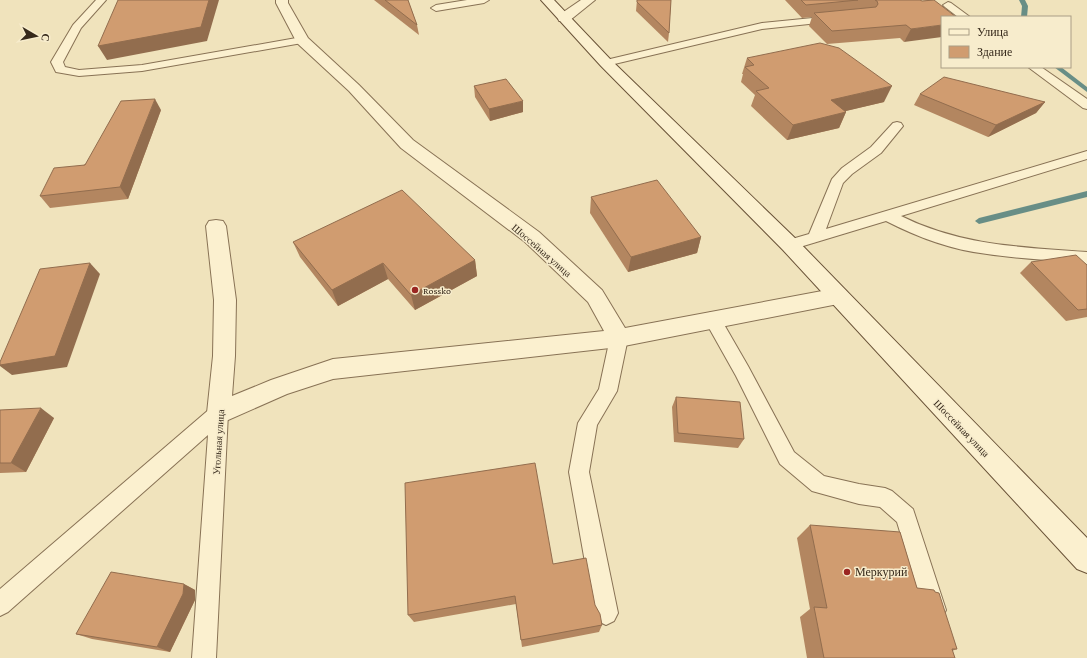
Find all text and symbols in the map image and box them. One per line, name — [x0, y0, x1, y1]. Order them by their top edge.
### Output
north arrow — [16, 16, 56, 56]
legend — [941, 16, 1071, 68]
text: Улица — [977, 25, 1009, 39]
text: С — [39, 33, 52, 42]
text: Здание — [977, 45, 1012, 59]
street label: Шоссейная улица — [510, 222, 574, 280]
marker: Rossko — [410, 285, 420, 295]
place label: Rossko — [423, 285, 451, 296]
street label: Шоссейная улица — [932, 398, 992, 460]
street label: Угольная улица — [211, 408, 226, 475]
place label: Меркурий — [855, 565, 908, 579]
marker: Меркурий — [842, 567, 852, 577]

